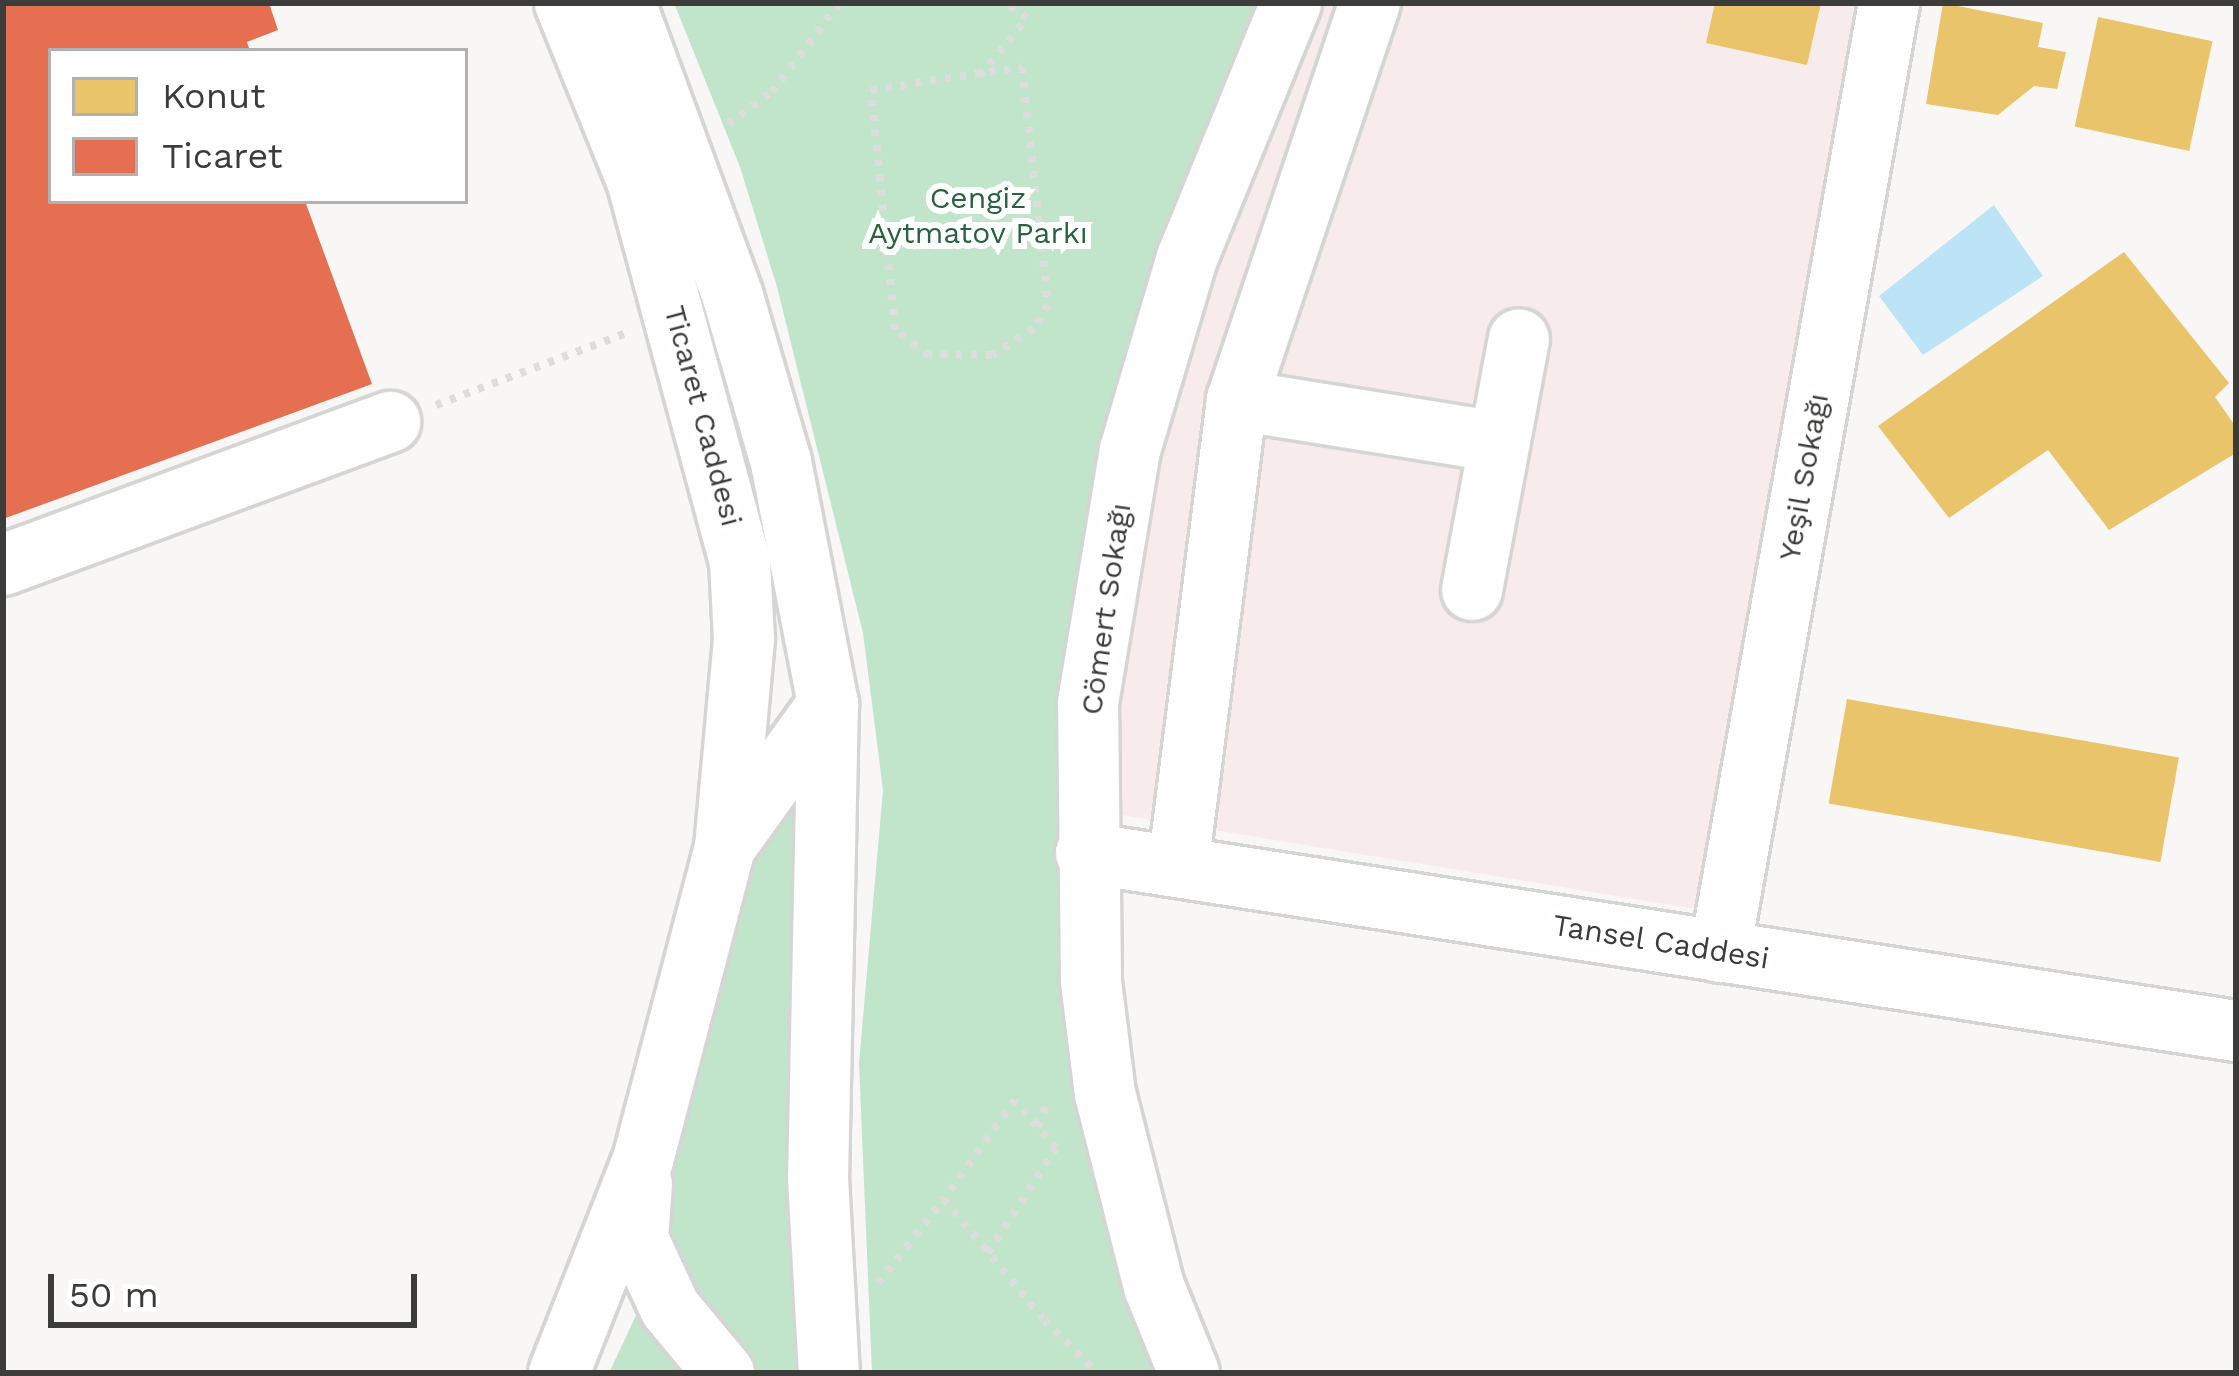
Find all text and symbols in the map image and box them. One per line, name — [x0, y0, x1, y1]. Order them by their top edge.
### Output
legend — [48, 48, 468, 204]
text: Konut — [162, 75, 265, 117]
text: Ticaret — [162, 135, 283, 177]
park label: Cengiz Aytmatov Parkı — [868, 180, 1088, 250]
street label: Ticaret Caddesi — [656, 302, 750, 530]
street label: Yeşil Sokağı — [1771, 390, 1837, 564]
street label: Cömert Sokağı — [1073, 501, 1139, 717]
street label: Tansel Caddesi — [1550, 907, 1772, 977]
scale bar — [54, 1250, 423, 1324]
text: 50 m — [69, 1274, 159, 1316]

